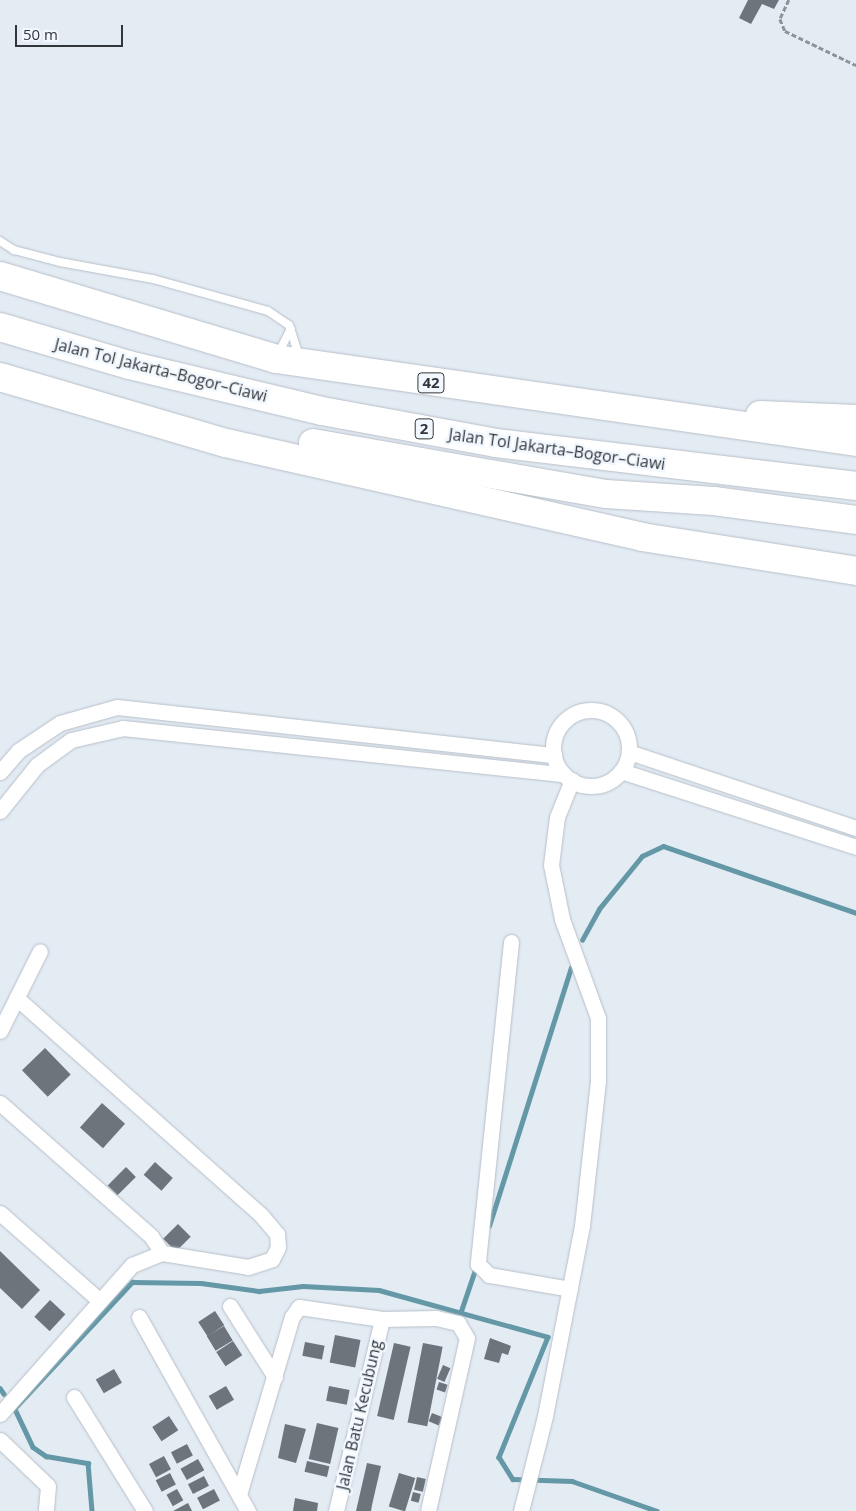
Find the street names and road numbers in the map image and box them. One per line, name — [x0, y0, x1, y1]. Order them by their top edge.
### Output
street label: Jalan Tol Jakarta–Bogor–Ciawi — [53, 334, 269, 406]
road number: 42 — [417, 370, 445, 396]
road number: 2 — [414, 416, 434, 442]
street label: Jalan Tol Jakarta–Bogor–Ciawi — [447, 424, 667, 474]
street label: Jalan Batu Kecubung — [332, 1338, 386, 1492]

